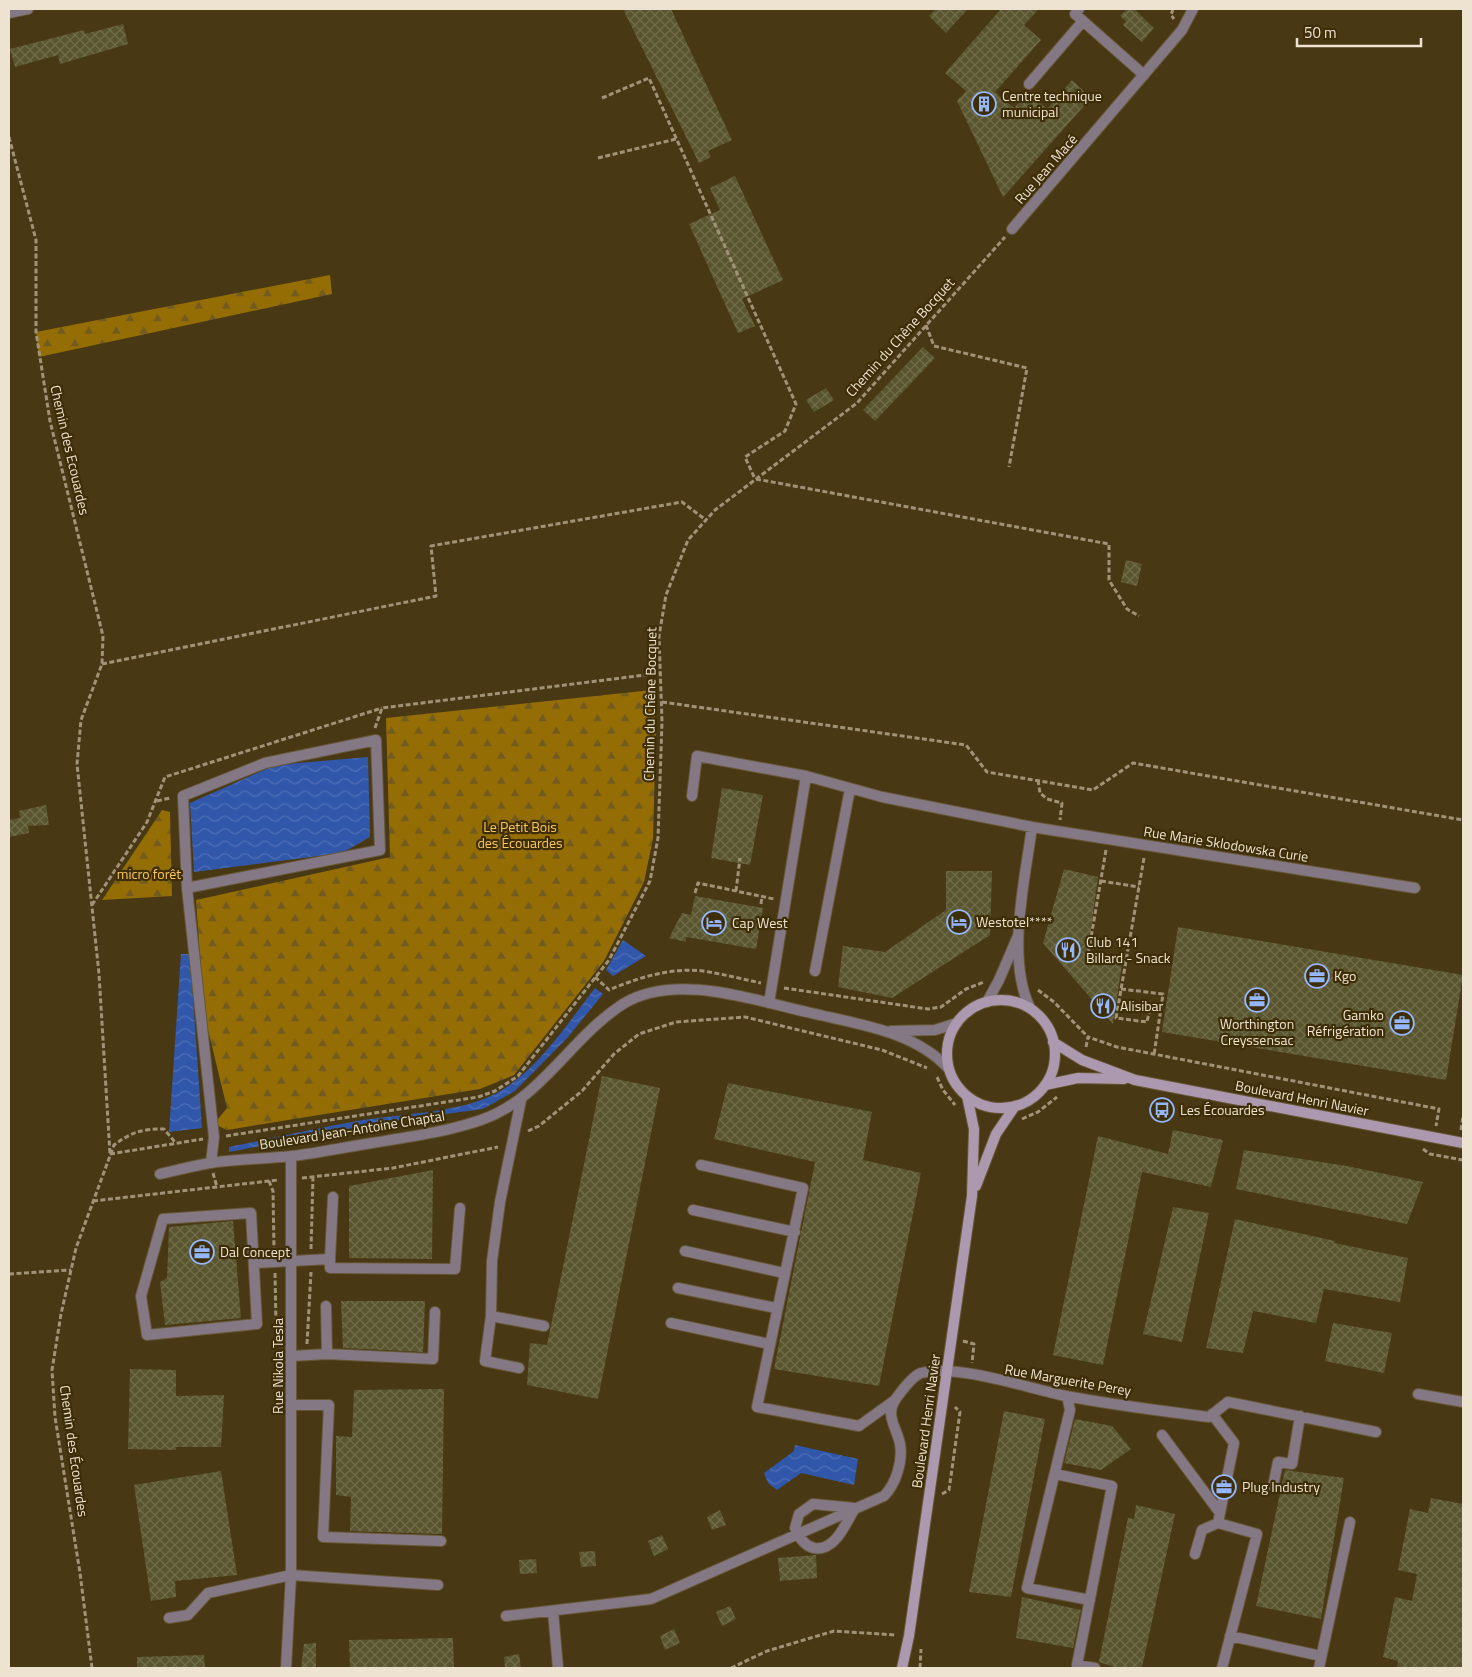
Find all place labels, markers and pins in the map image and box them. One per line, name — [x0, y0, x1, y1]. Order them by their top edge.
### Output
place label: Centre technique municipal — [1002, 85, 1102, 122]
building icon: Centre technique municipal — [971, 91, 997, 117]
hotel icon: Westotel**** — [946, 909, 972, 935]
hotel icon: Cap West — [701, 910, 727, 936]
place label: Westotel**** — [976, 911, 1053, 932]
place label: Cap West — [732, 912, 788, 933]
place label: Club 141 Billard - Snack — [1086, 931, 1171, 968]
restaurant icon: Club 141 Billard - Snack — [1055, 937, 1081, 963]
office icon: Kgo — [1304, 963, 1330, 989]
place label: Kgo — [1334, 965, 1356, 986]
office icon: Worthington Creyssensac — [1244, 987, 1270, 1013]
restaurant icon: Alisibar — [1090, 993, 1116, 1019]
place label: Alisibar — [1120, 995, 1164, 1016]
place label: Gamko Réfrigération — [1307, 1004, 1384, 1041]
office icon: Gamko Réfrigération — [1389, 1010, 1415, 1036]
place label: Worthington Creyssensac — [1220, 1013, 1294, 1050]
bus stop icon: Les Écouardes — [1149, 1097, 1175, 1123]
place label: Les Écouardes — [1180, 1099, 1264, 1120]
office icon: Dal Concept — [189, 1239, 215, 1265]
place label: Dal Concept — [220, 1241, 290, 1262]
office icon: Plug Industry — [1211, 1474, 1237, 1500]
place label: Plug Industry — [1242, 1476, 1320, 1497]

